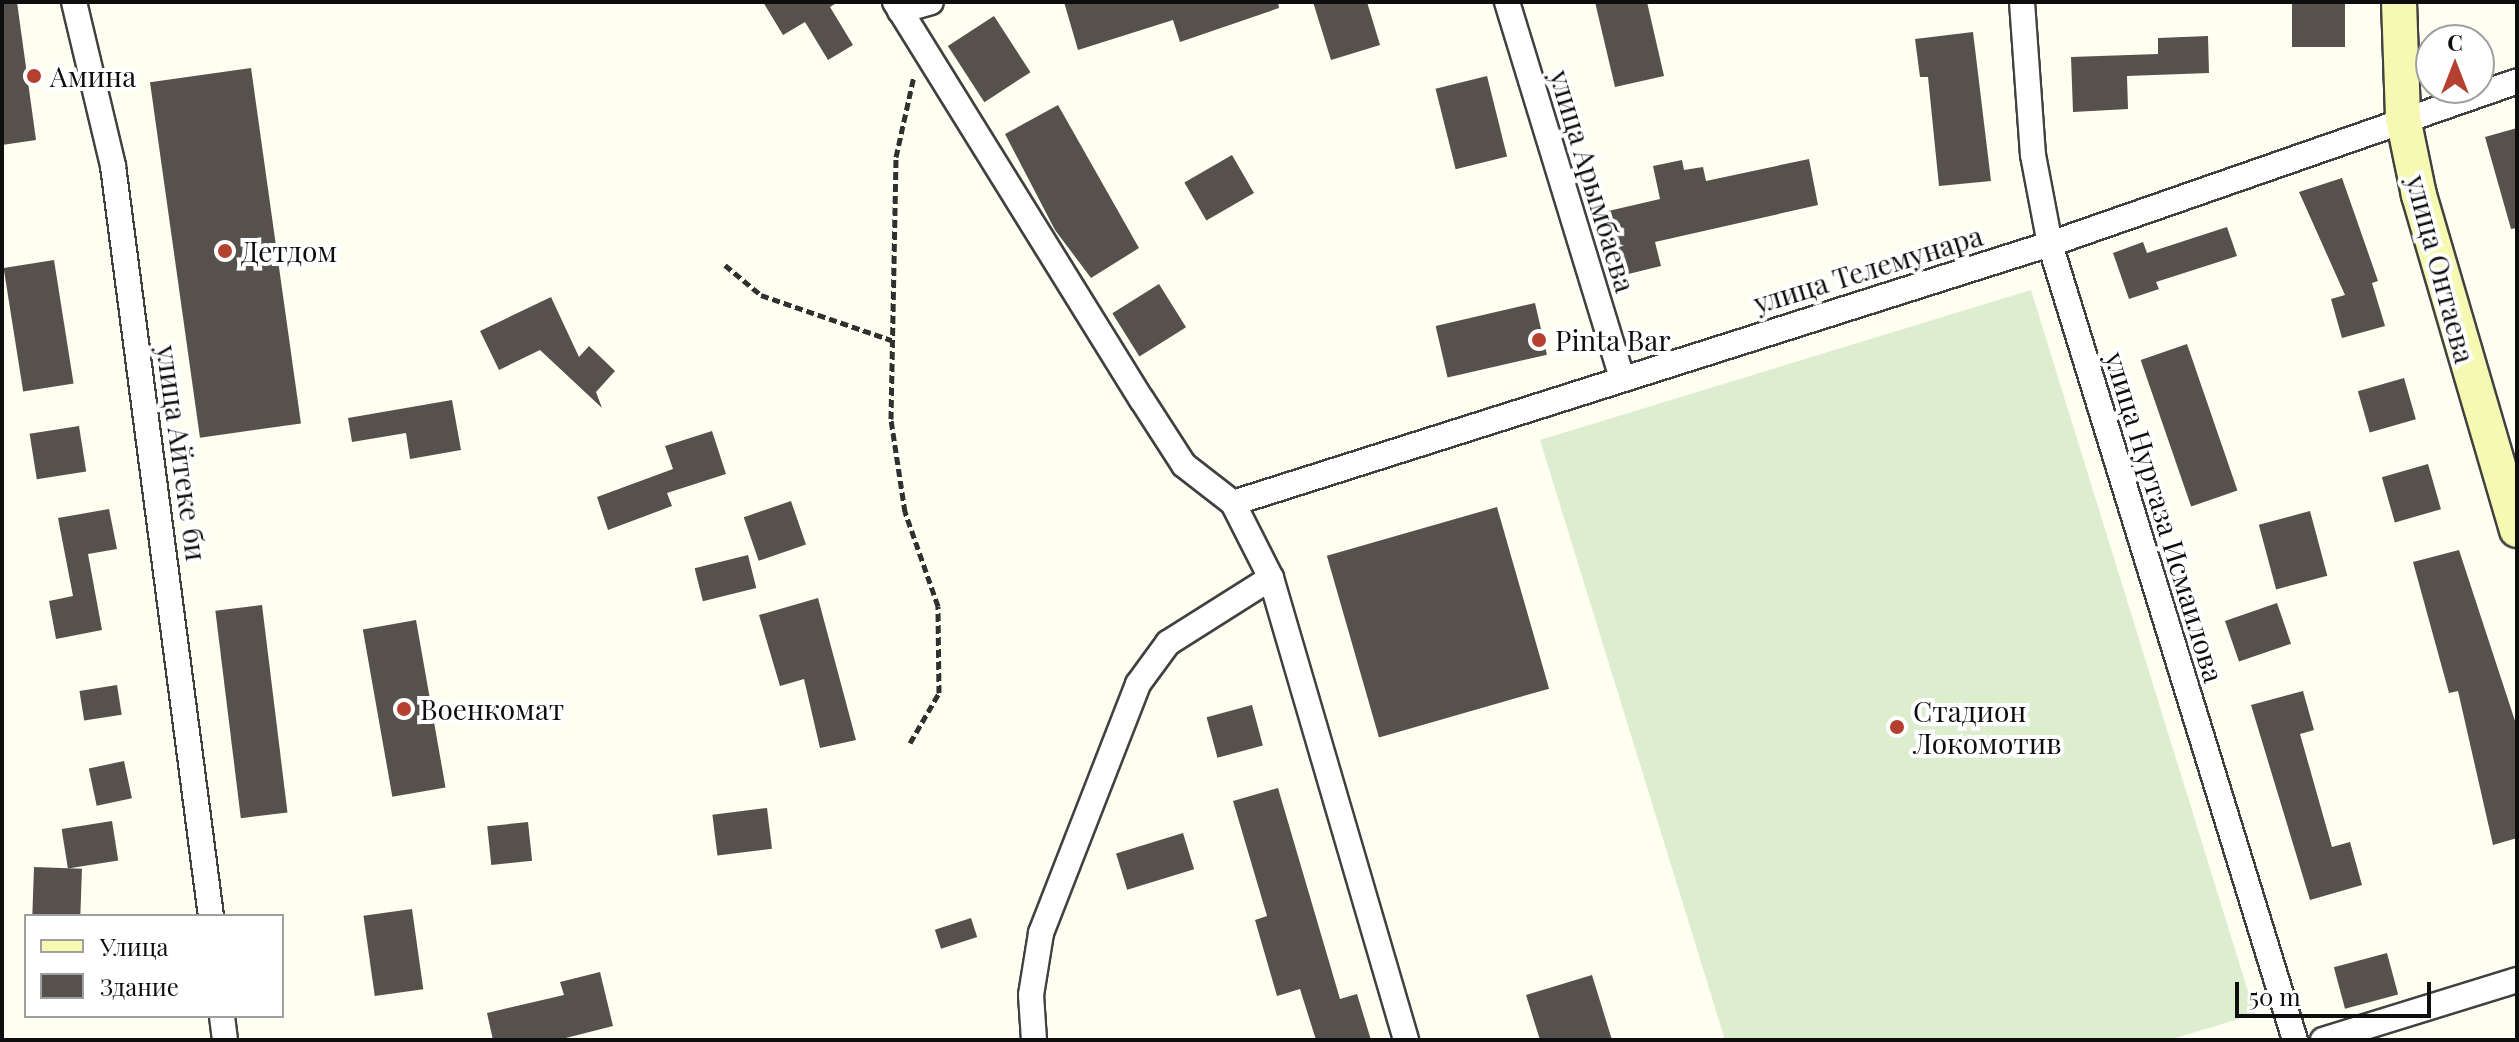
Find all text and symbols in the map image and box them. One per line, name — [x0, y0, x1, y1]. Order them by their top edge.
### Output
north arrow — [2415, 24, 2495, 104]
text: С — [2447, 27, 2463, 57]
place label: Амина — [50, 59, 136, 93]
street label: улица Арымбаева — [1543, 66, 1643, 296]
marker: Амина — [25, 67, 43, 85]
street label: улица Онтаева — [2400, 171, 2482, 367]
street label: улица Телемунара — [1750, 218, 1986, 320]
place label: Детдом — [241, 234, 337, 268]
marker: Детдом — [216, 242, 234, 260]
place label: Pinta Bar — [1555, 323, 1671, 357]
marker: Pinta Bar — [1530, 331, 1548, 349]
street label: улица Айтеке би — [150, 343, 214, 563]
street label: улица Нуртаза Исмаилова — [2099, 348, 2231, 686]
place label: Военкомат — [420, 692, 564, 726]
place label: Стадион Локомотив — [1913, 694, 2062, 760]
marker: Военкомат — [395, 700, 413, 718]
marker: Стадион Локомотив — [1888, 718, 1906, 736]
legend — [24, 914, 284, 1018]
text: Улица — [100, 930, 169, 962]
scale bar — [2239, 966, 2435, 1016]
text: Здание — [100, 970, 179, 1002]
text: 50 m — [2249, 980, 2301, 1012]

